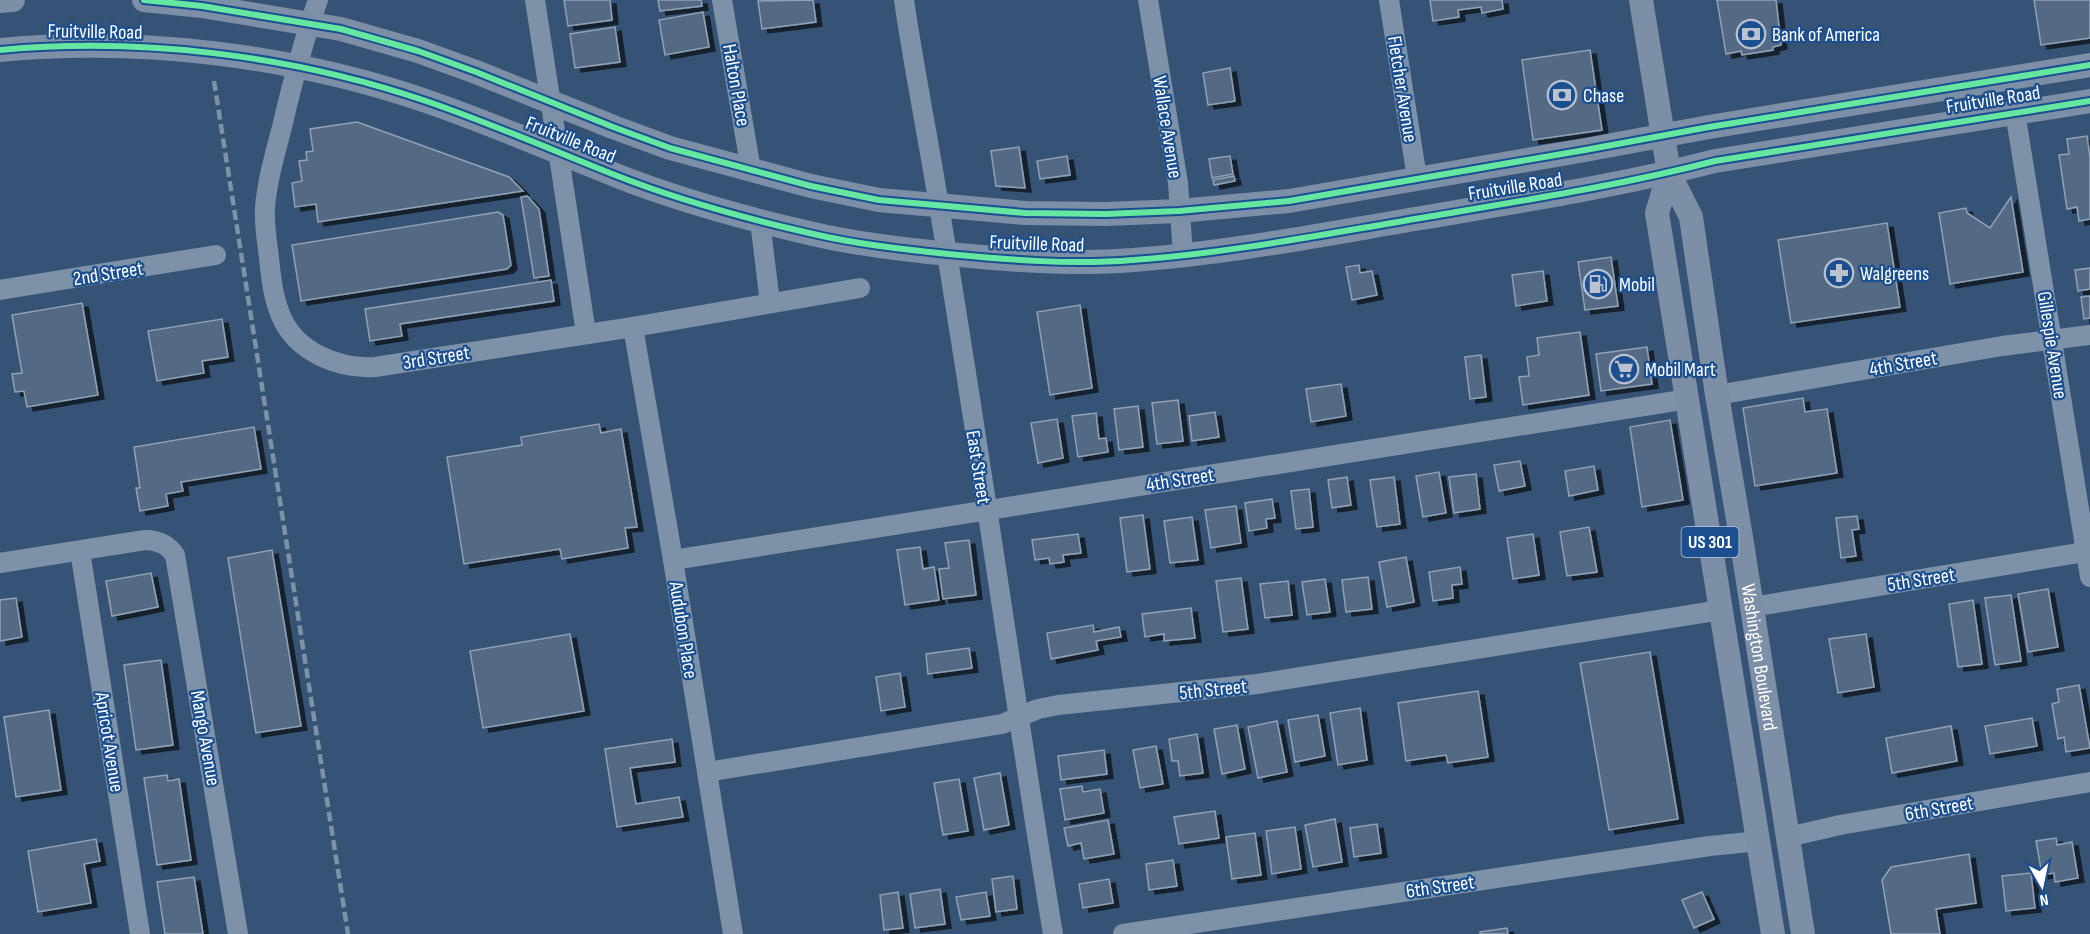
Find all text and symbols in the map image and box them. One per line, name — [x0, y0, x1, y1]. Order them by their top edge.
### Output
bank icon: Bank of America — [1735, 18, 1767, 50]
street label: Fruitville Road — [47, 19, 143, 45]
place label: Bank of America — [1772, 23, 1880, 47]
street label: Fletcher Avenue — [1382, 34, 1422, 144]
street label: Halton Place — [717, 42, 755, 128]
street label: Wallace Avenue — [1147, 74, 1187, 180]
bank icon: Chase — [1546, 79, 1578, 111]
street label: Fruitville Road — [1944, 81, 2042, 119]
place label: Chase — [1583, 84, 1624, 108]
street label: Fruitville Road — [522, 111, 619, 169]
street label: Fruitville Road — [1466, 168, 1564, 206]
street label: Fruitville Road — [989, 230, 1085, 258]
street label: 2nd Street — [71, 257, 145, 291]
pharmacy icon: Walgreens — [1823, 257, 1855, 289]
place label: Walgreens — [1860, 262, 1929, 286]
fuel station icon: Mobil — [1582, 268, 1614, 300]
place label: Mobil — [1619, 273, 1655, 297]
street label: Gillespie Avenue — [2032, 290, 2072, 401]
street label: 3rd Street — [401, 341, 471, 375]
street label: 4th Street — [1867, 346, 1939, 382]
supermarket icon: Mobil Mart — [1608, 353, 1640, 385]
place label: Mobil Mart — [1645, 358, 1716, 382]
street label: East Street — [960, 429, 996, 506]
street label: 4th Street — [1144, 463, 1216, 497]
road number: US 301 — [1682, 527, 1738, 557]
street label: 5th Street — [1886, 563, 1957, 597]
street label: Audubon Place — [663, 579, 703, 680]
street label: Washington Boulevard — [1735, 582, 1782, 732]
street label: 5th Street — [1178, 675, 1248, 705]
street label: Apricot Avenue — [89, 689, 129, 794]
street label: Mango Avenue — [185, 689, 225, 788]
street label: 6th Street — [1903, 791, 1975, 827]
north arrow — [2012, 856, 2072, 916]
street label: 6th Street — [1404, 870, 1476, 904]
text: N — [2038, 889, 2050, 909]

